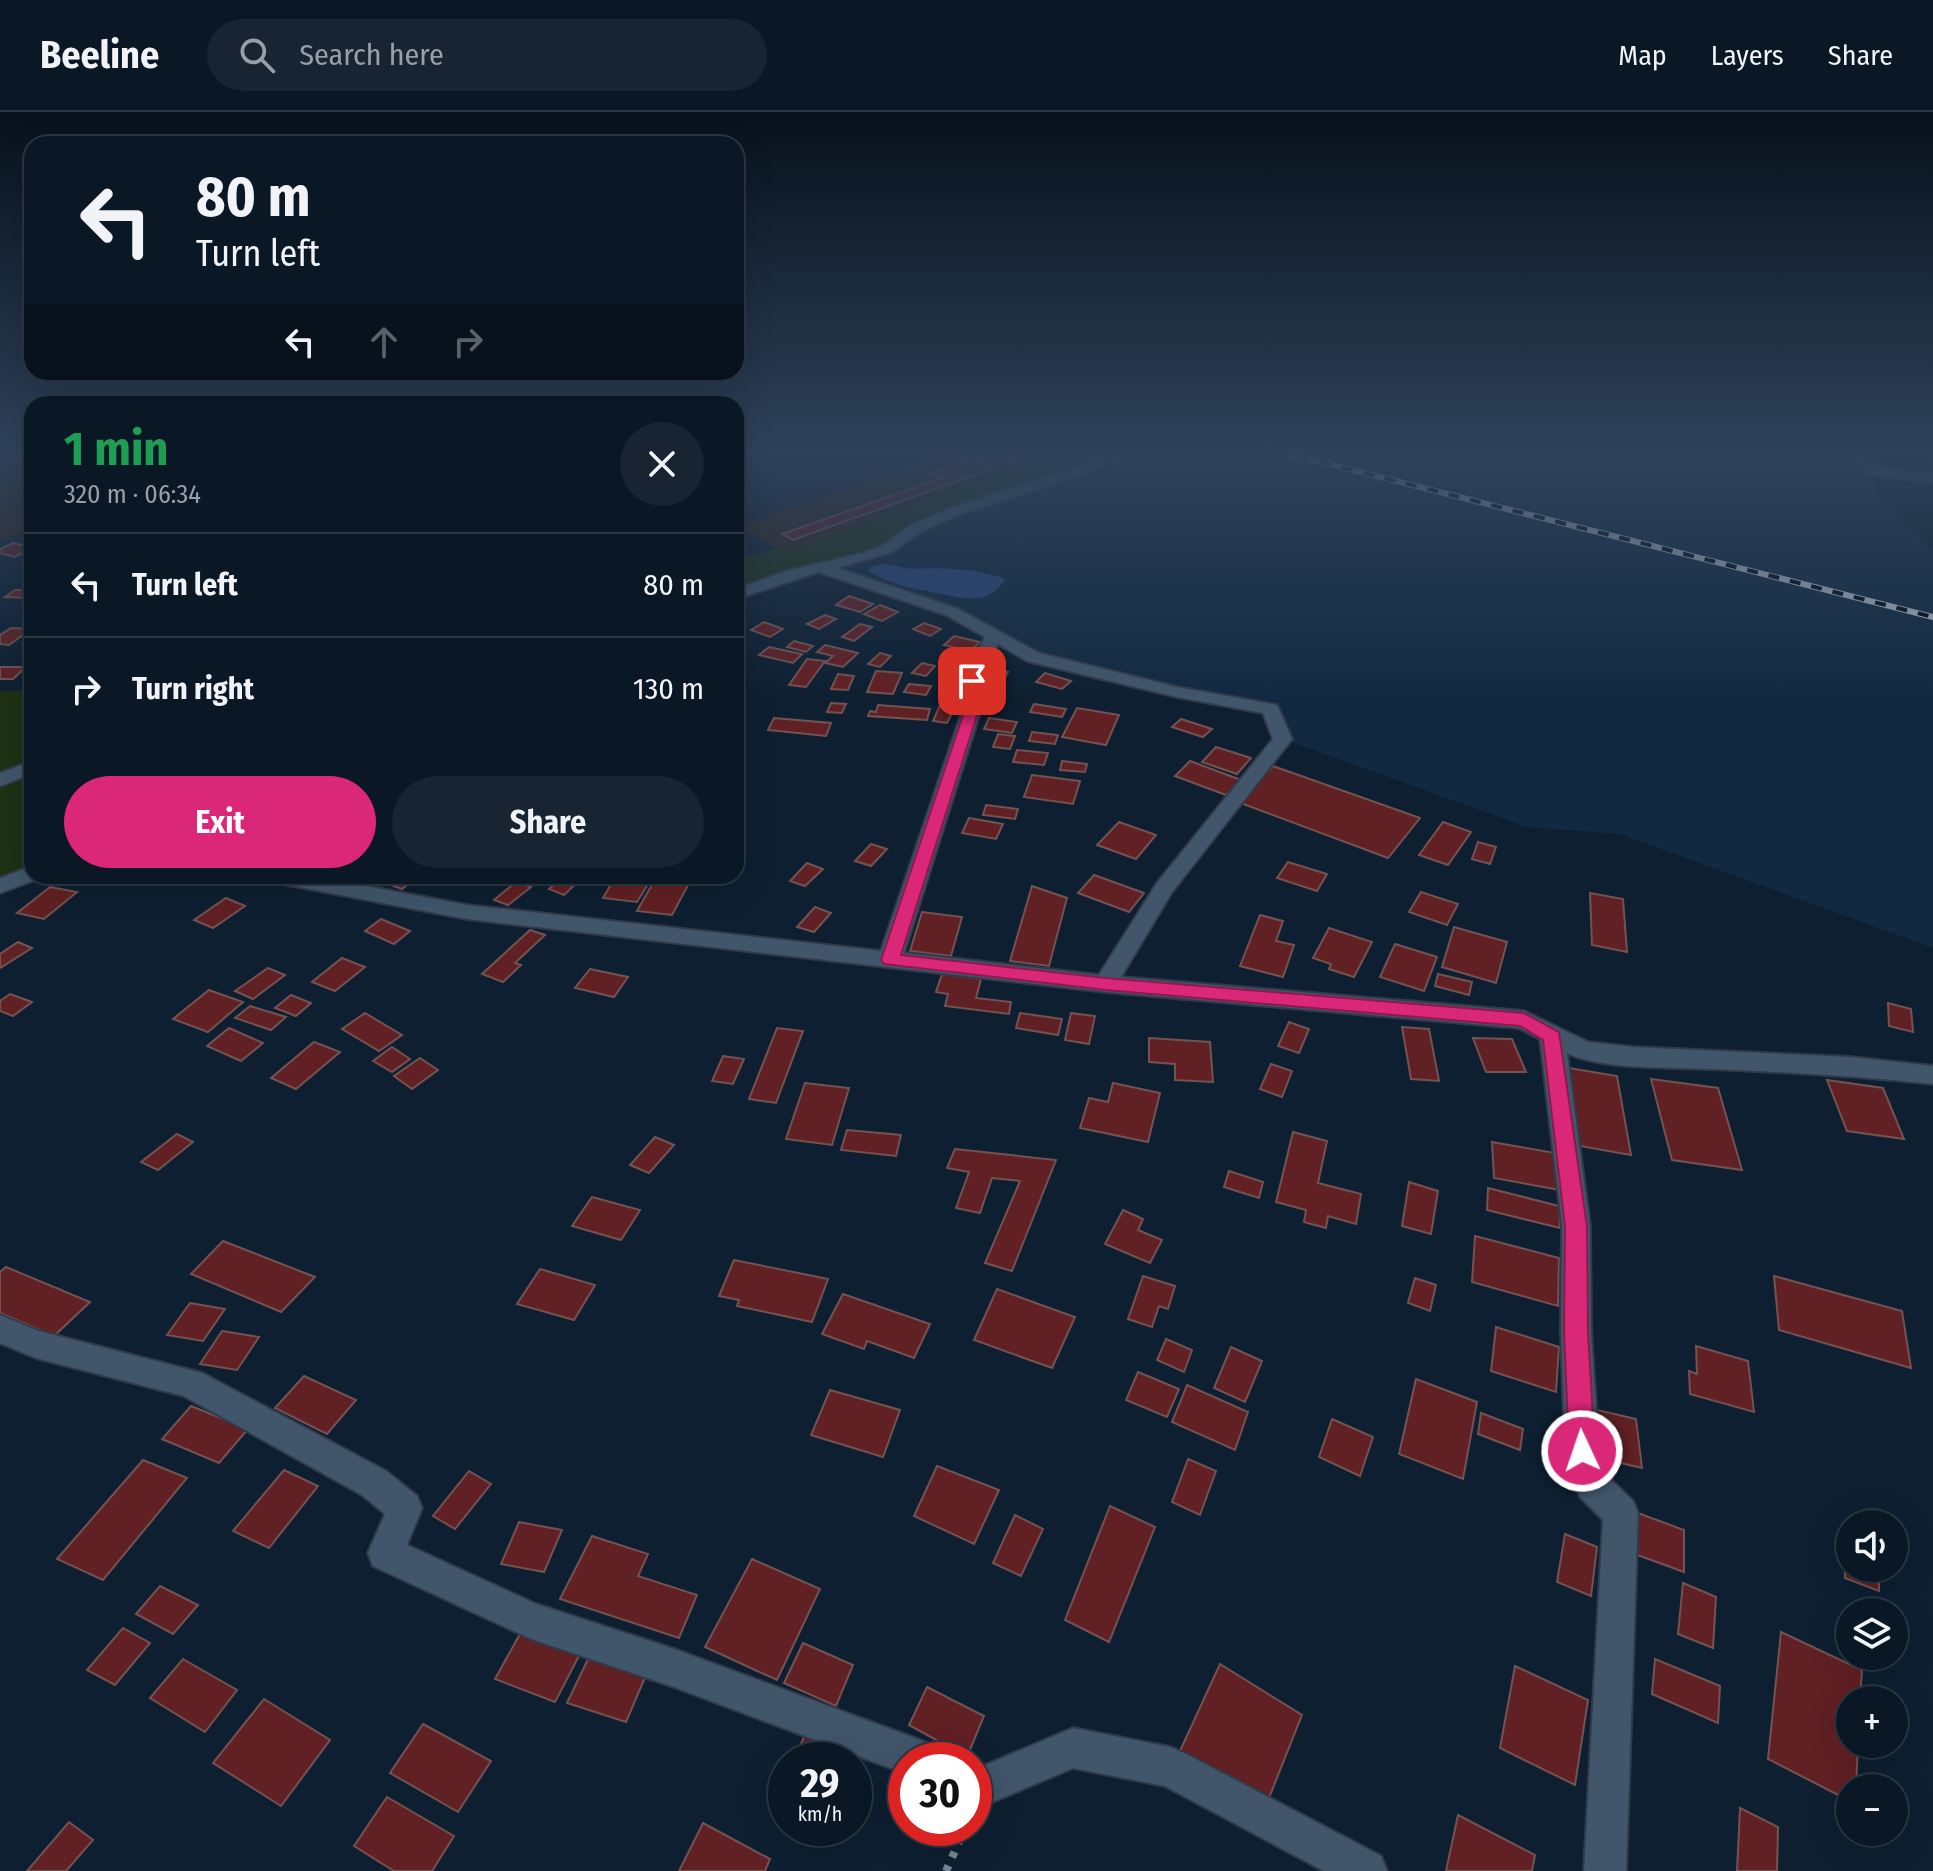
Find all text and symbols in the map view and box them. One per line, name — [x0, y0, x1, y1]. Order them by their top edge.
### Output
search box — [207, 19, 767, 91]
text: Beeline — [40, 32, 159, 78]
icon: search — [235, 33, 279, 77]
text: Search here — [299, 37, 444, 73]
text: Map — [1618, 39, 1667, 72]
text: Layers — [1711, 39, 1784, 72]
text: Share — [1828, 39, 1893, 72]
text: 80 m — [196, 164, 311, 231]
icon: left — [64, 168, 168, 272]
text: Turn left — [196, 232, 320, 276]
icon: left — [278, 320, 322, 364]
icon: ahead — [362, 320, 406, 364]
icon: right — [446, 320, 490, 364]
text: 1 min — [64, 420, 169, 478]
button: close — [620, 422, 704, 506]
text: 320 m · 06:34 — [64, 479, 201, 510]
icon: left — [64, 563, 108, 607]
text: Turn left — [132, 567, 238, 603]
text: 80 m — [643, 567, 704, 603]
pin — [938, 647, 1006, 715]
icon: arrive — [950, 659, 994, 703]
icon: right — [64, 667, 108, 711]
text: Turn right — [132, 671, 254, 707]
text: 130 m — [633, 671, 704, 707]
button: Exit — [64, 776, 376, 868]
button: Share — [392, 776, 704, 868]
position arrow — [1540, 1409, 1624, 1493]
map controls — [1836, 1510, 1908, 1846]
button: sound — [1836, 1510, 1908, 1582]
button: layers — [1836, 1598, 1908, 1670]
button: + — [1836, 1686, 1908, 1758]
speed limit sign: 30 — [888, 1742, 992, 1846]
text: 29 — [800, 1760, 839, 1808]
button: − — [1836, 1774, 1908, 1846]
text: km/h — [798, 1802, 842, 1826]

